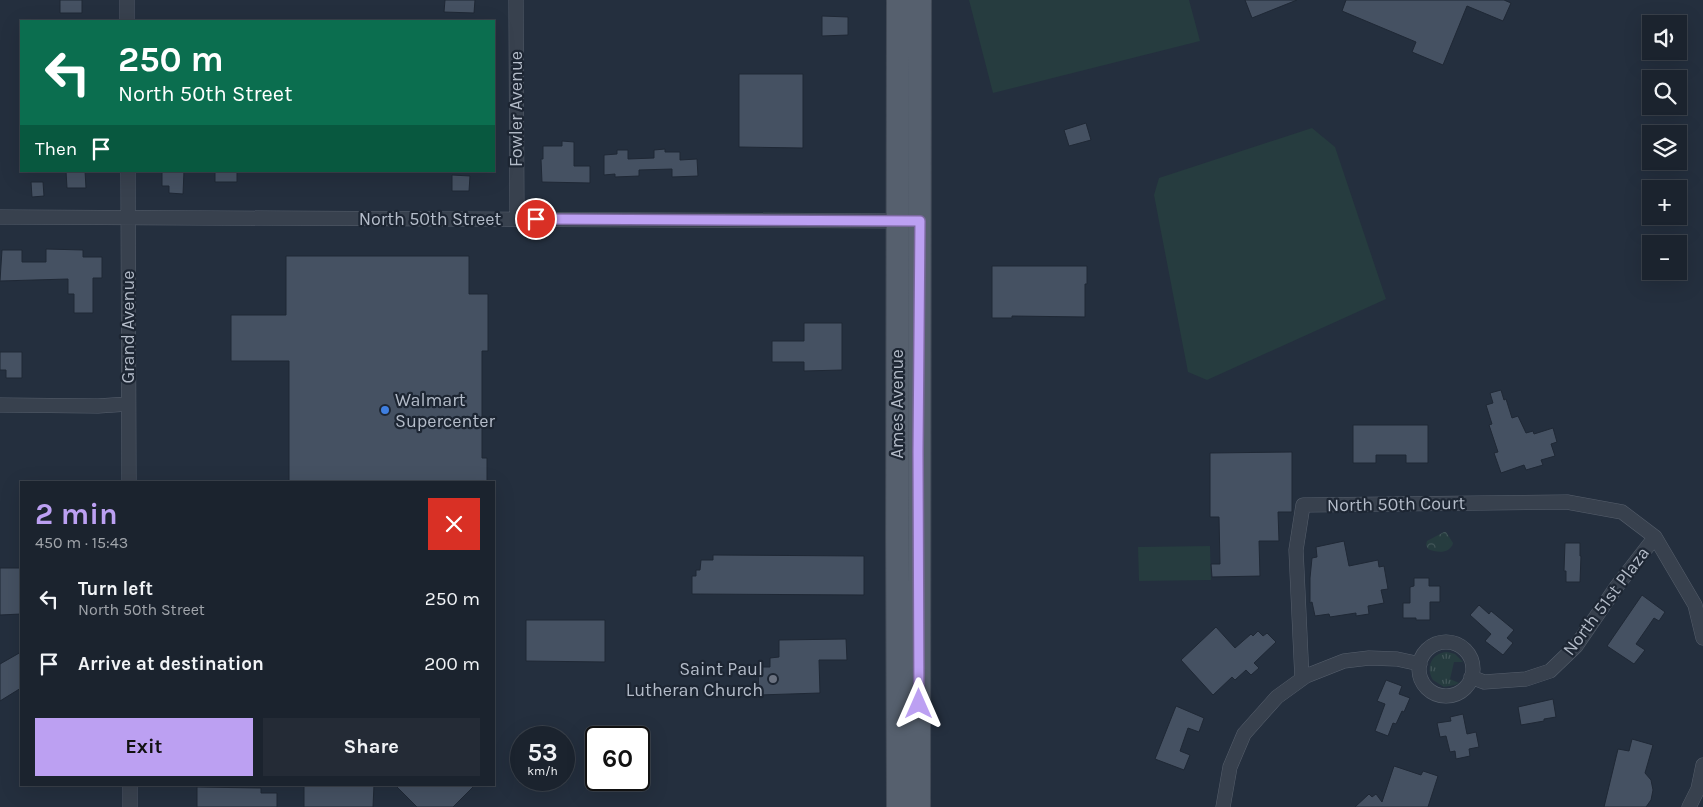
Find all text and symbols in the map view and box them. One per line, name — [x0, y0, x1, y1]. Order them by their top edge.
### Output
map controls — [1642, 15, 1687, 280]
button: sound — [1642, 15, 1687, 60]
text: 250 m — [118, 39, 224, 80]
icon: left — [35, 40, 100, 105]
street label: Fowler Avenue — [505, 51, 527, 167]
button: search — [1642, 70, 1687, 115]
text: North 50th Street — [118, 81, 292, 107]
button: layers — [1642, 125, 1687, 170]
icon: arrive — [87, 135, 115, 163]
text: Then — [35, 138, 77, 160]
button: + — [1642, 180, 1687, 225]
pin — [515, 198, 557, 240]
icon: arrive — [522, 205, 550, 233]
street label: North 50th Street — [359, 208, 502, 230]
button: − — [1642, 235, 1687, 280]
street label: Grand Avenue — [117, 270, 139, 384]
street label: Ames Avenue — [886, 349, 908, 459]
place label: Walmart Supercenter — [395, 389, 495, 432]
marker: Walmart Supercenter — [379, 404, 391, 416]
street label: North 50th Court — [1327, 492, 1466, 516]
text: 2 min — [35, 496, 118, 532]
button: close — [428, 498, 480, 550]
text: 450 m · 15:43 — [35, 533, 128, 552]
street label: North 51st Plaza — [1558, 542, 1654, 660]
text: Turn left — [78, 578, 153, 600]
icon: left — [35, 585, 63, 613]
text: 250 m — [425, 588, 480, 610]
text: North 50th Street — [78, 600, 205, 619]
icon: arrive — [35, 650, 63, 678]
text: Arrive at destination — [78, 653, 264, 675]
text: 200 m — [424, 653, 480, 675]
place label: Saint Paul Lutheran Church — [626, 658, 763, 701]
marker: Saint Paul Lutheran Church — [767, 673, 779, 685]
position arrow — [892, 677, 944, 729]
button: Exit — [35, 718, 253, 776]
button: Share — [263, 718, 480, 776]
speed limit sign: 60 — [585, 726, 650, 791]
text: 53 — [527, 738, 558, 767]
text: km/h — [527, 764, 558, 778]

